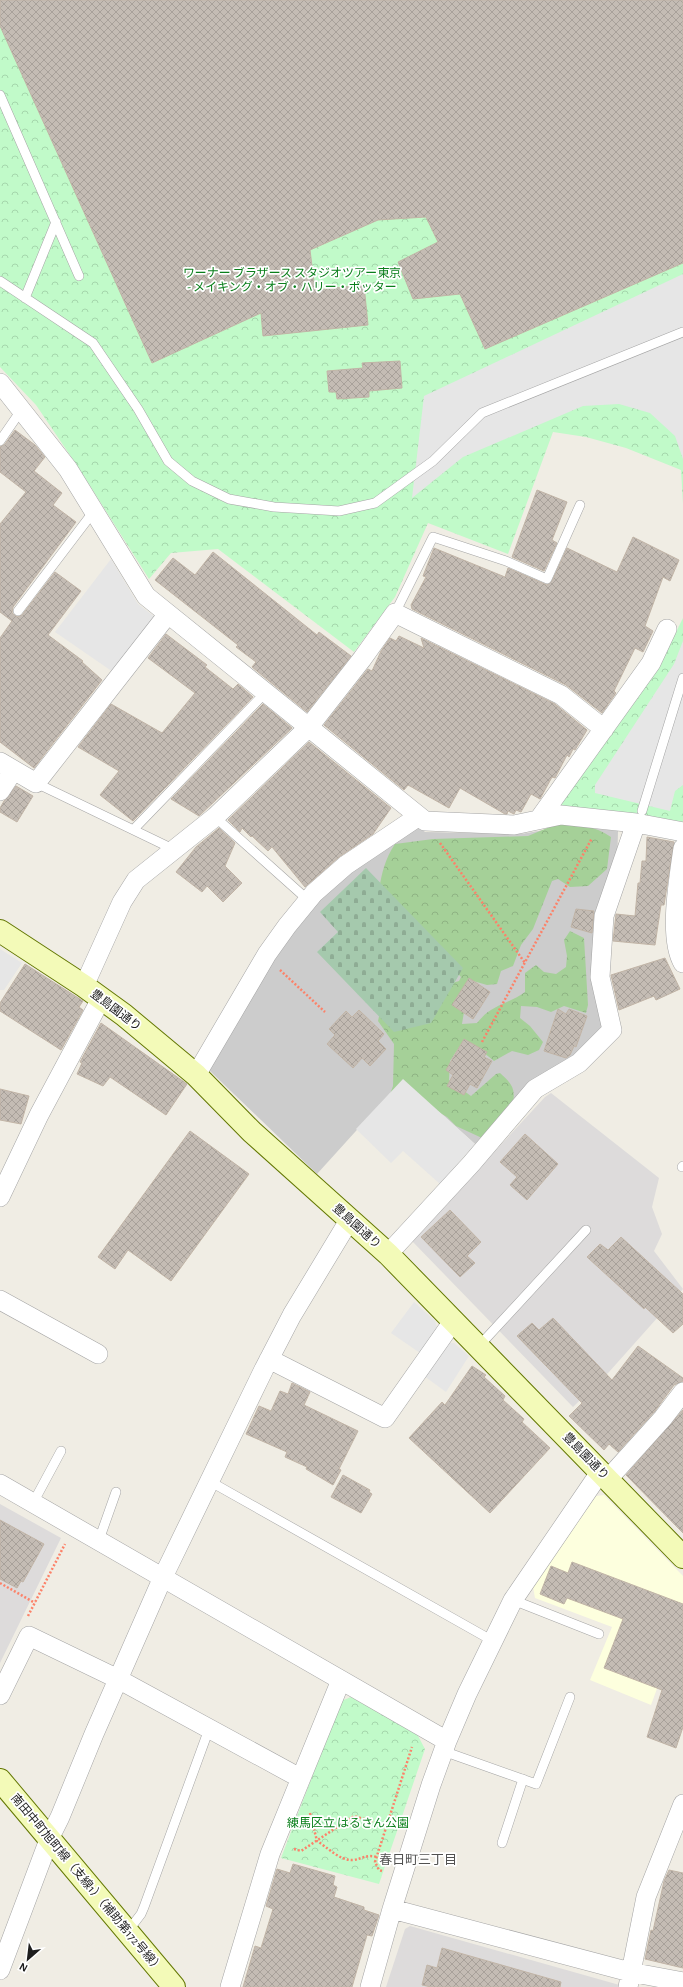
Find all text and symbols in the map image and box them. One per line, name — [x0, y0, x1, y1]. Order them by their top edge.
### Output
park label: ワーナー ブラザース スタジオツアー東京 - メイキング・オブ・ハリー・ポッター — [183, 266, 401, 293]
street label: 豊島園通り — [88, 986, 144, 1033]
street label: 豊島園通り — [331, 1201, 384, 1251]
street label: 豊島園通り — [561, 1430, 612, 1482]
street label: 南田中町旭町線（支線1）（補助第172号線） — [9, 1791, 166, 1974]
park label: 練馬区立 はるさん公園 — [287, 1816, 409, 1829]
district label: 春日町三丁目 — [379, 1853, 457, 1867]
north arrow — [8, 1939, 48, 1979]
text: N — [18, 1961, 30, 1974]

